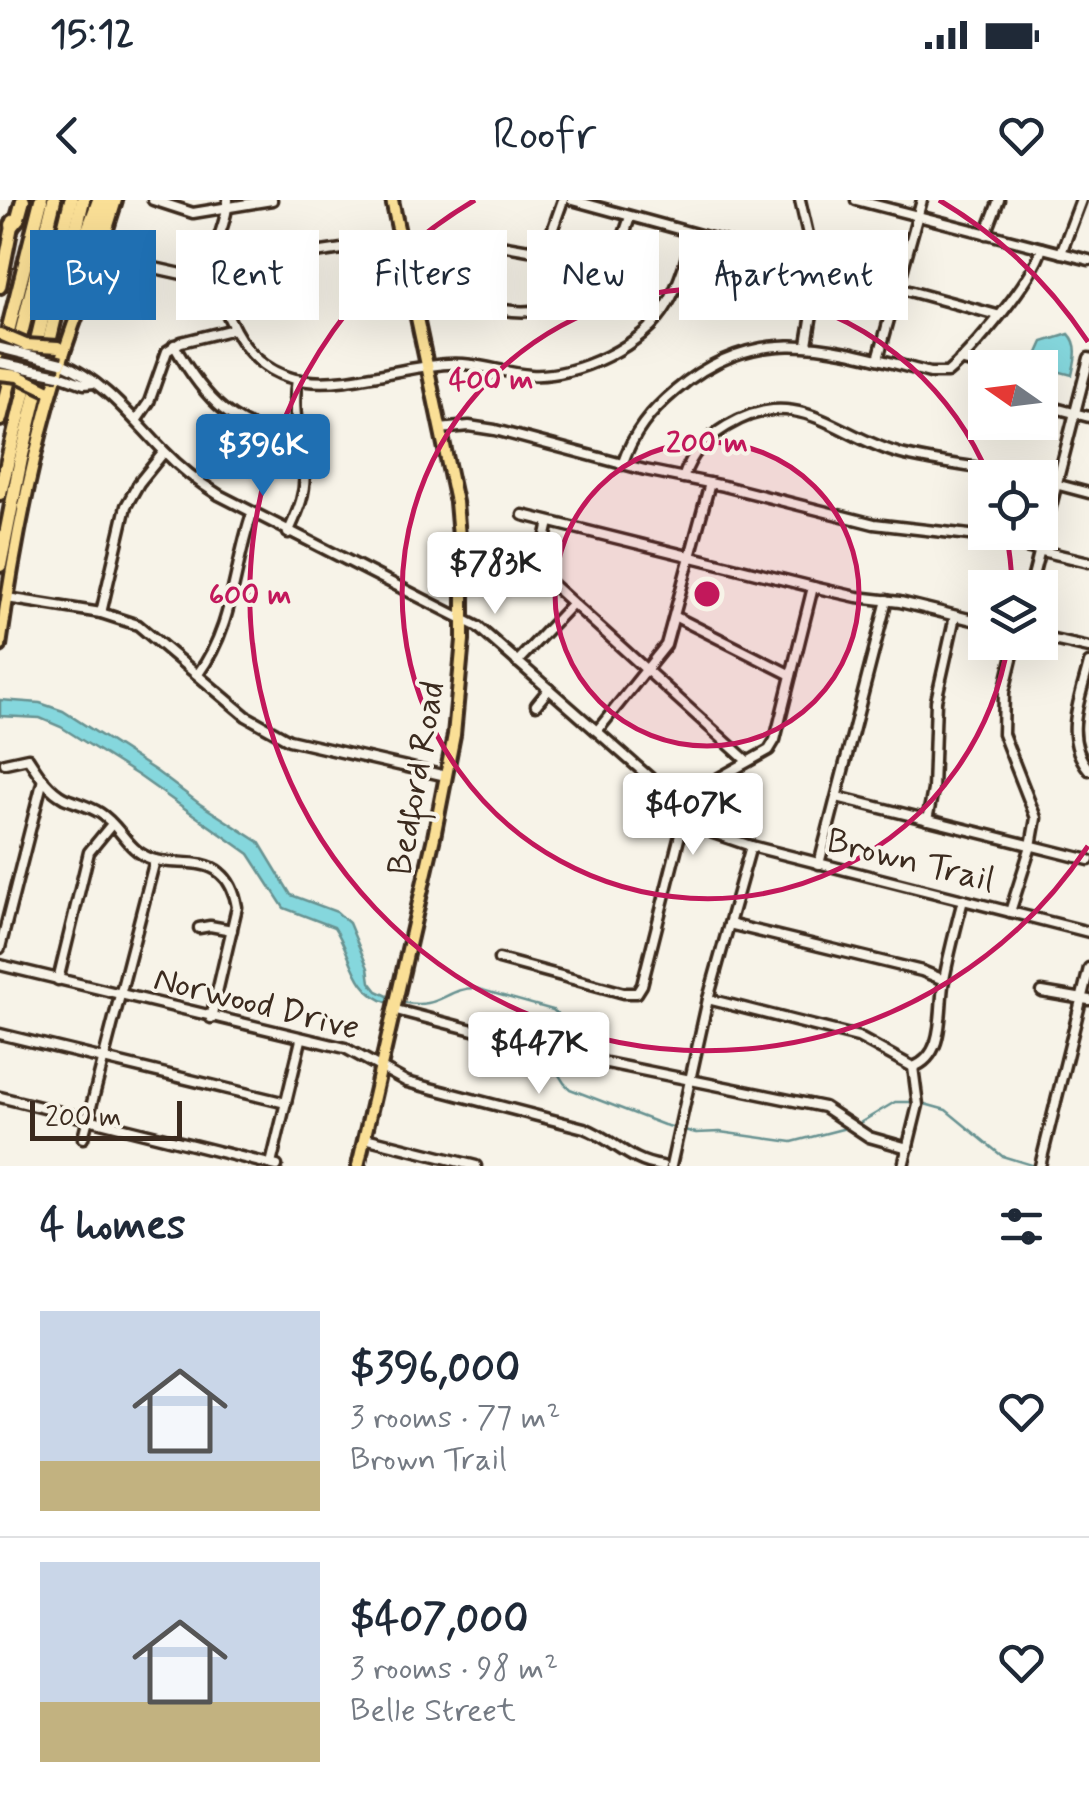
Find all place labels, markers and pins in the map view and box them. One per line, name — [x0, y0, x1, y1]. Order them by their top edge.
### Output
pin: $396K — [193, 414, 333, 499]
pin: $783K — [425, 532, 565, 617]
centre of rings — [689, 576, 725, 612]
pin: $407K — [623, 773, 763, 858]
pin: $447K — [469, 1012, 609, 1097]

